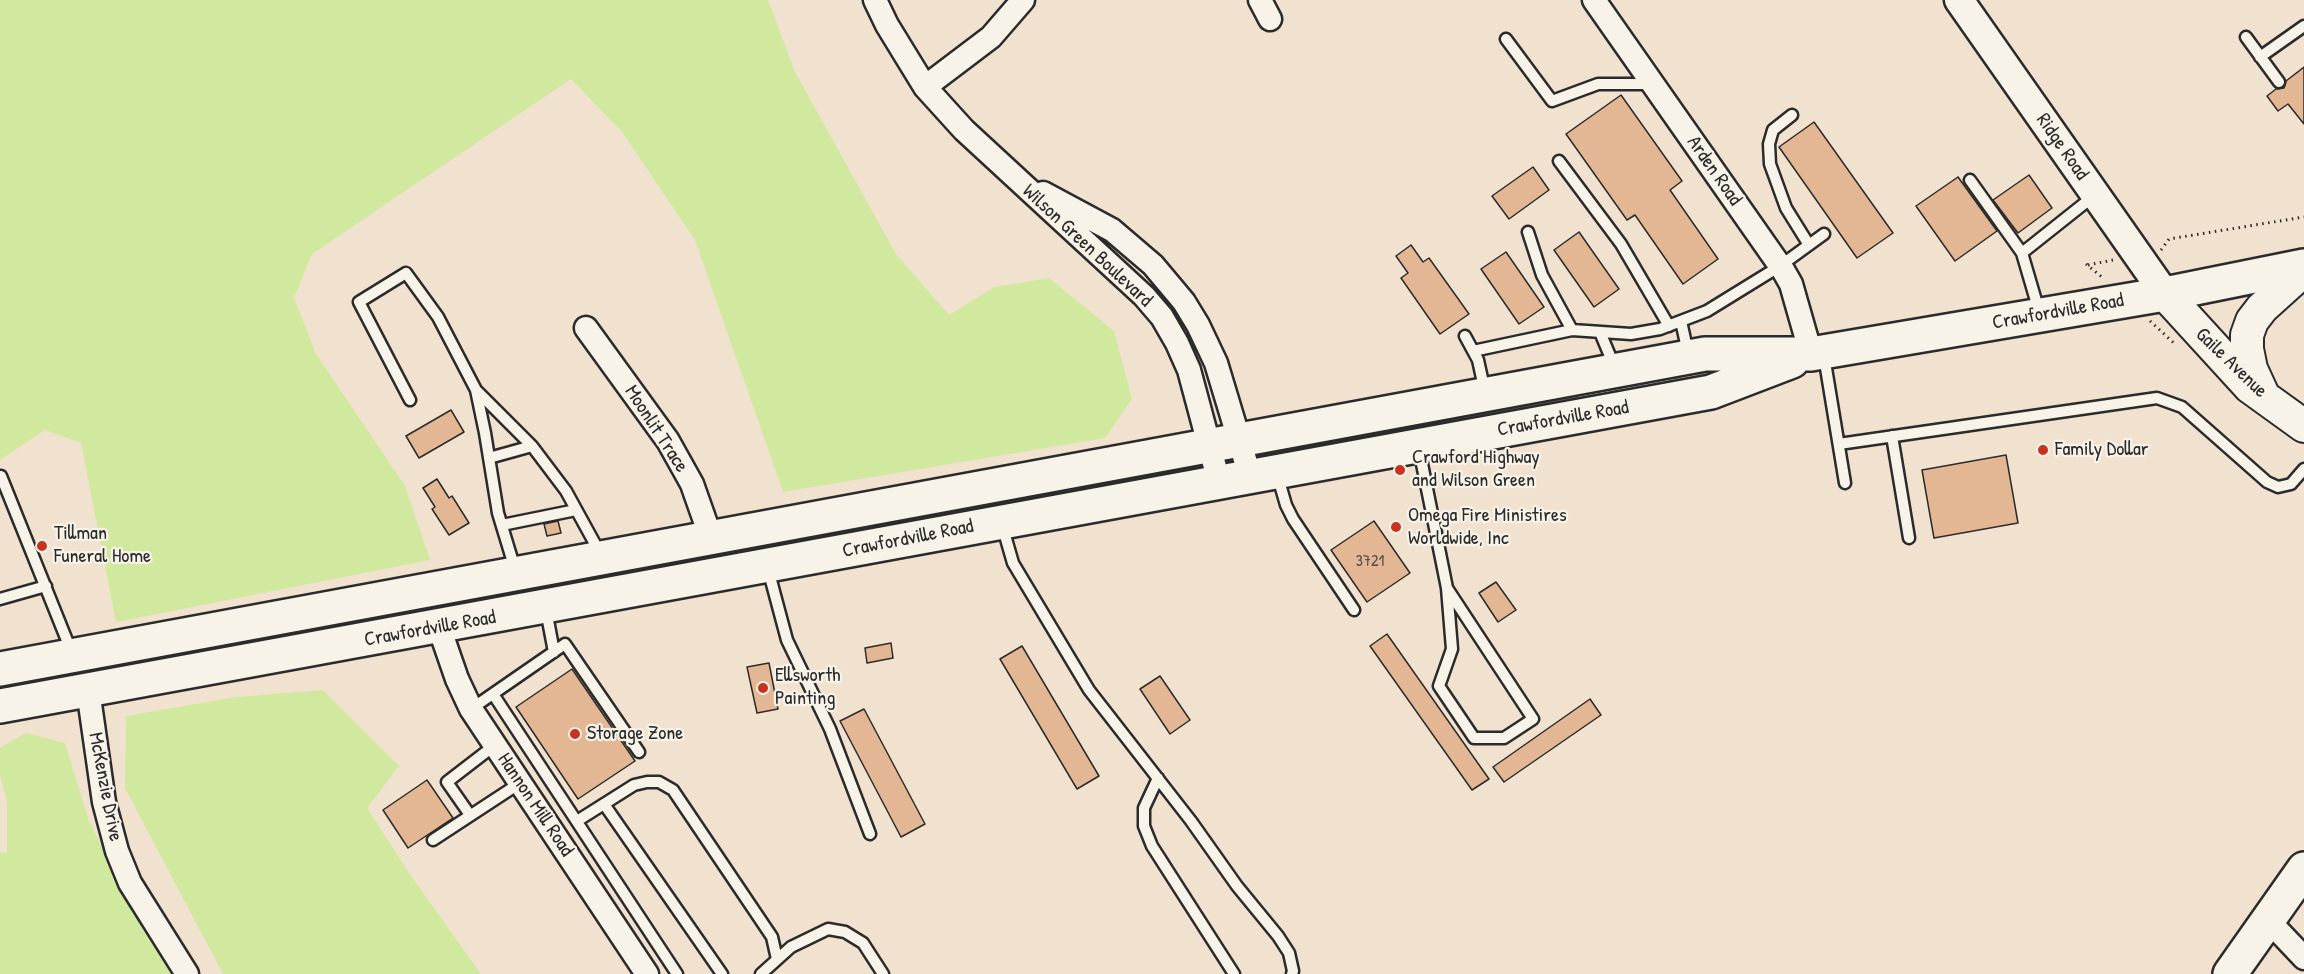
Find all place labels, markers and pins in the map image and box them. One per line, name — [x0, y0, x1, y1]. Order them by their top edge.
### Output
place label: Family Dollar — [2055, 438, 2149, 462]
marker: Family Dollar — [2036, 443, 2050, 457]
place label: Crawford Highway and Wilson Green — [1412, 446, 1540, 493]
marker: Crawford Highway and Wilson Green — [1393, 463, 1407, 477]
place label: Omega Fire Ministires Worldwide, Inc — [1408, 504, 1567, 551]
marker: Omega Fire Ministires Worldwide, Inc — [1389, 520, 1403, 534]
place label: Tillman Funeral Home — [54, 522, 151, 569]
marker: Tillman Funeral Home — [35, 539, 49, 553]
place label: Ellsworth Painting — [775, 664, 840, 711]
marker: Ellsworth Painting — [756, 681, 770, 695]
place label: Storage Zone — [587, 722, 683, 746]
marker: Storage Zone — [568, 727, 582, 741]

